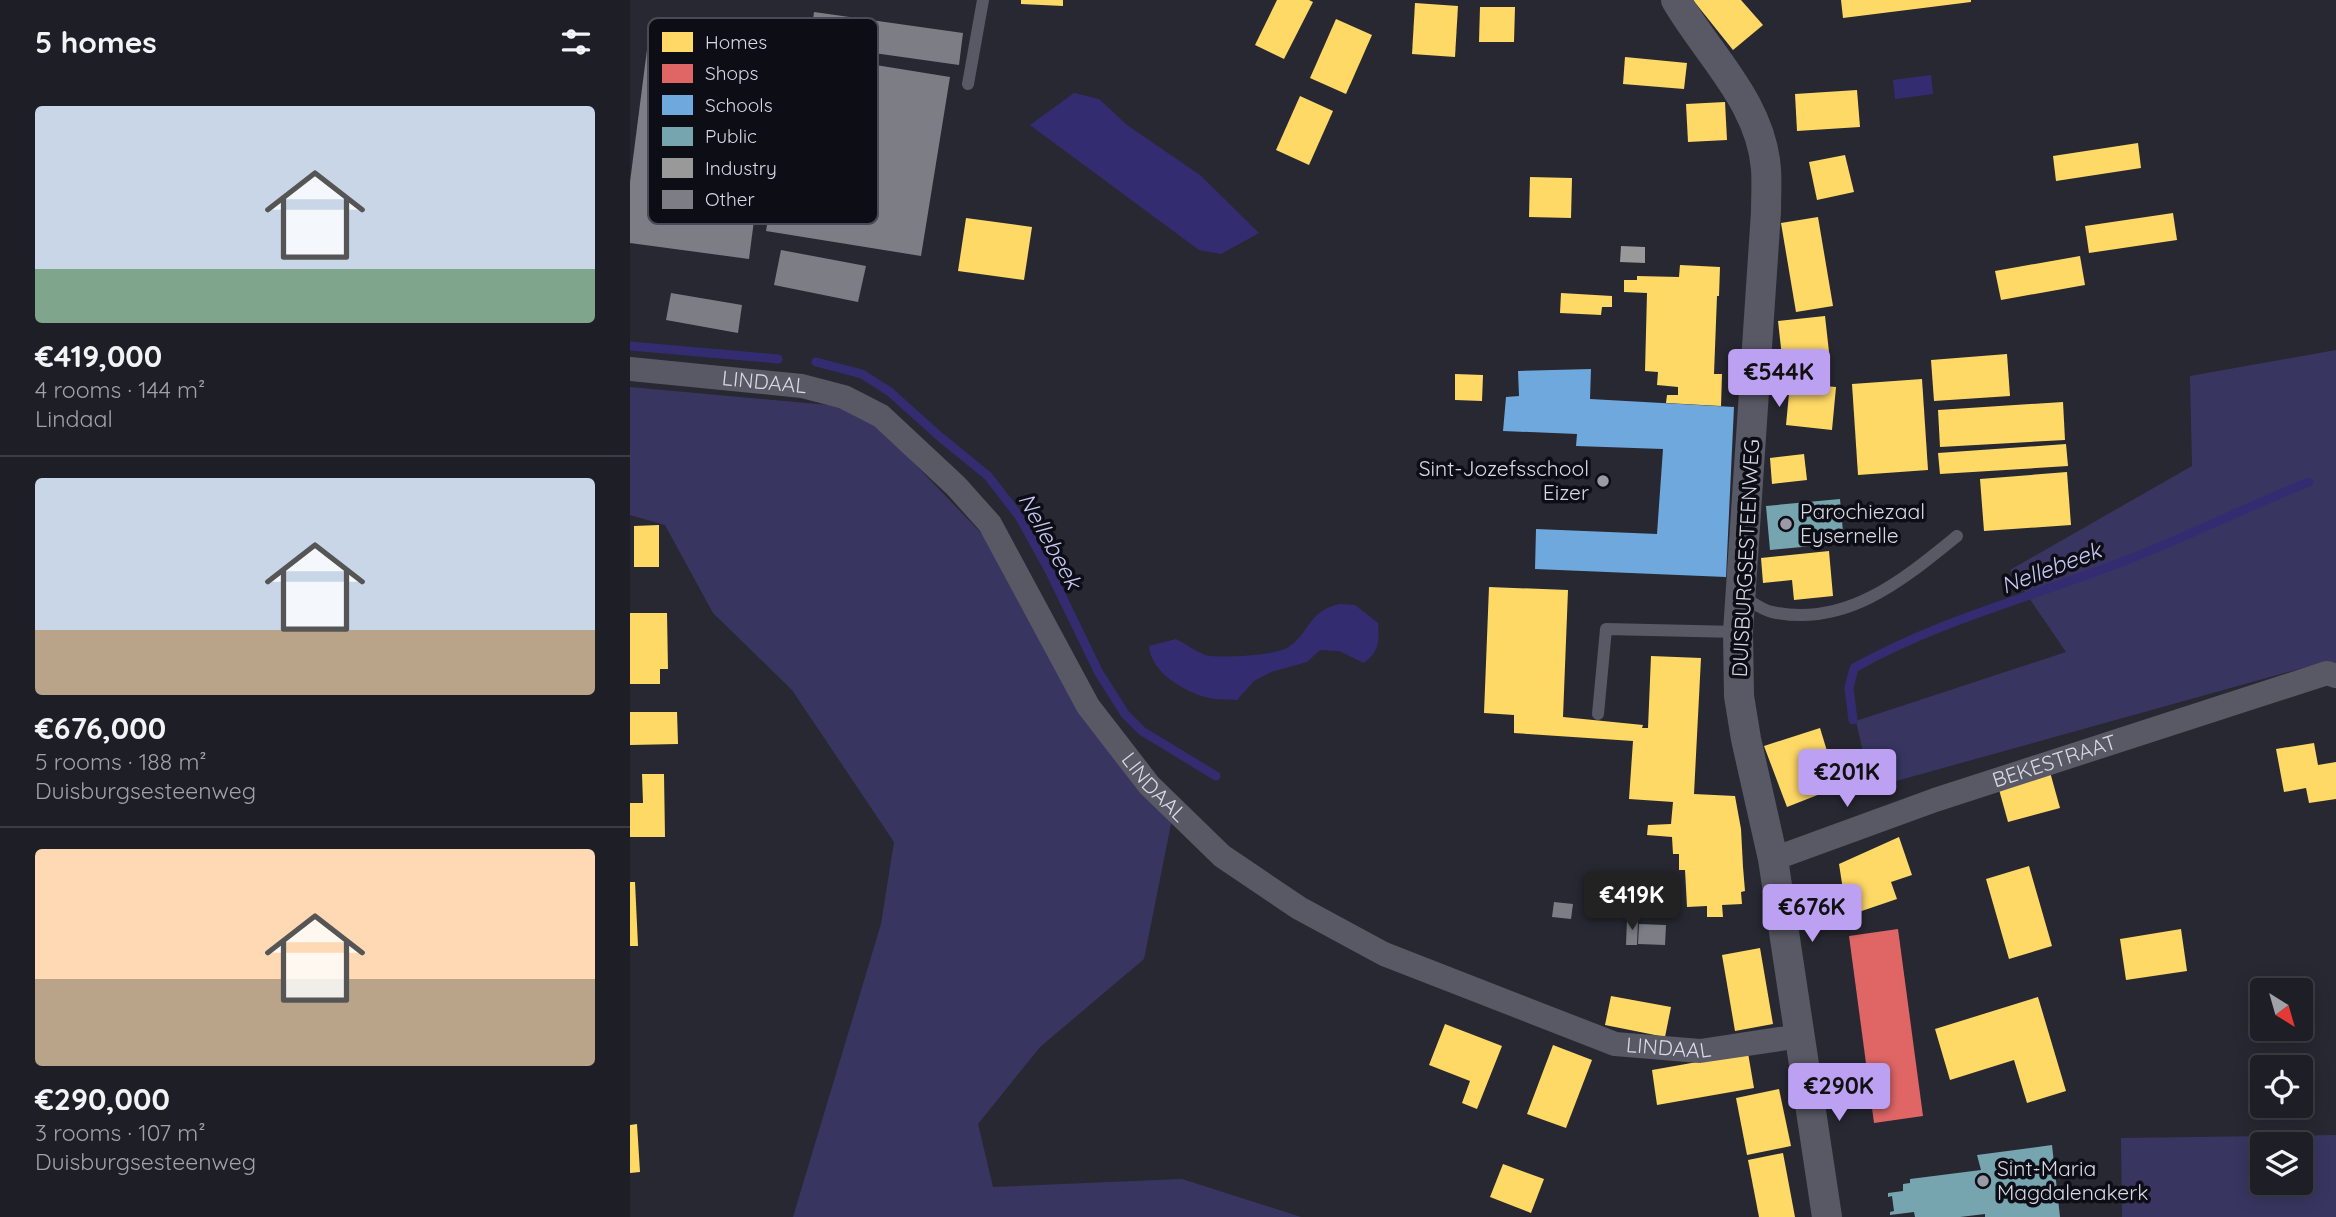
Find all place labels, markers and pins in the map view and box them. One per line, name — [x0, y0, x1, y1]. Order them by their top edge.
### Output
pin: €544K — [1730, 350, 1828, 409]
place label: Sint-Jozefsschool Eizer — [1419, 455, 1589, 505]
marker: Sint-Jozefsschool Eizer — [1595, 473, 1611, 489]
place label: Parochiezaal Eysernelle — [1800, 498, 1925, 548]
marker: Parochiezaal Eysernelle — [1778, 516, 1794, 532]
pin: €201K — [1798, 750, 1896, 809]
pin: €419K — [1583, 872, 1681, 932]
pin: €676K — [1763, 884, 1861, 944]
pin: €290K — [1790, 1064, 1888, 1123]
place label: Sint-Maria Magdalenakerk — [1997, 1155, 2149, 1205]
marker: Sint-Maria Magdalenakerk — [1975, 1173, 1991, 1189]

